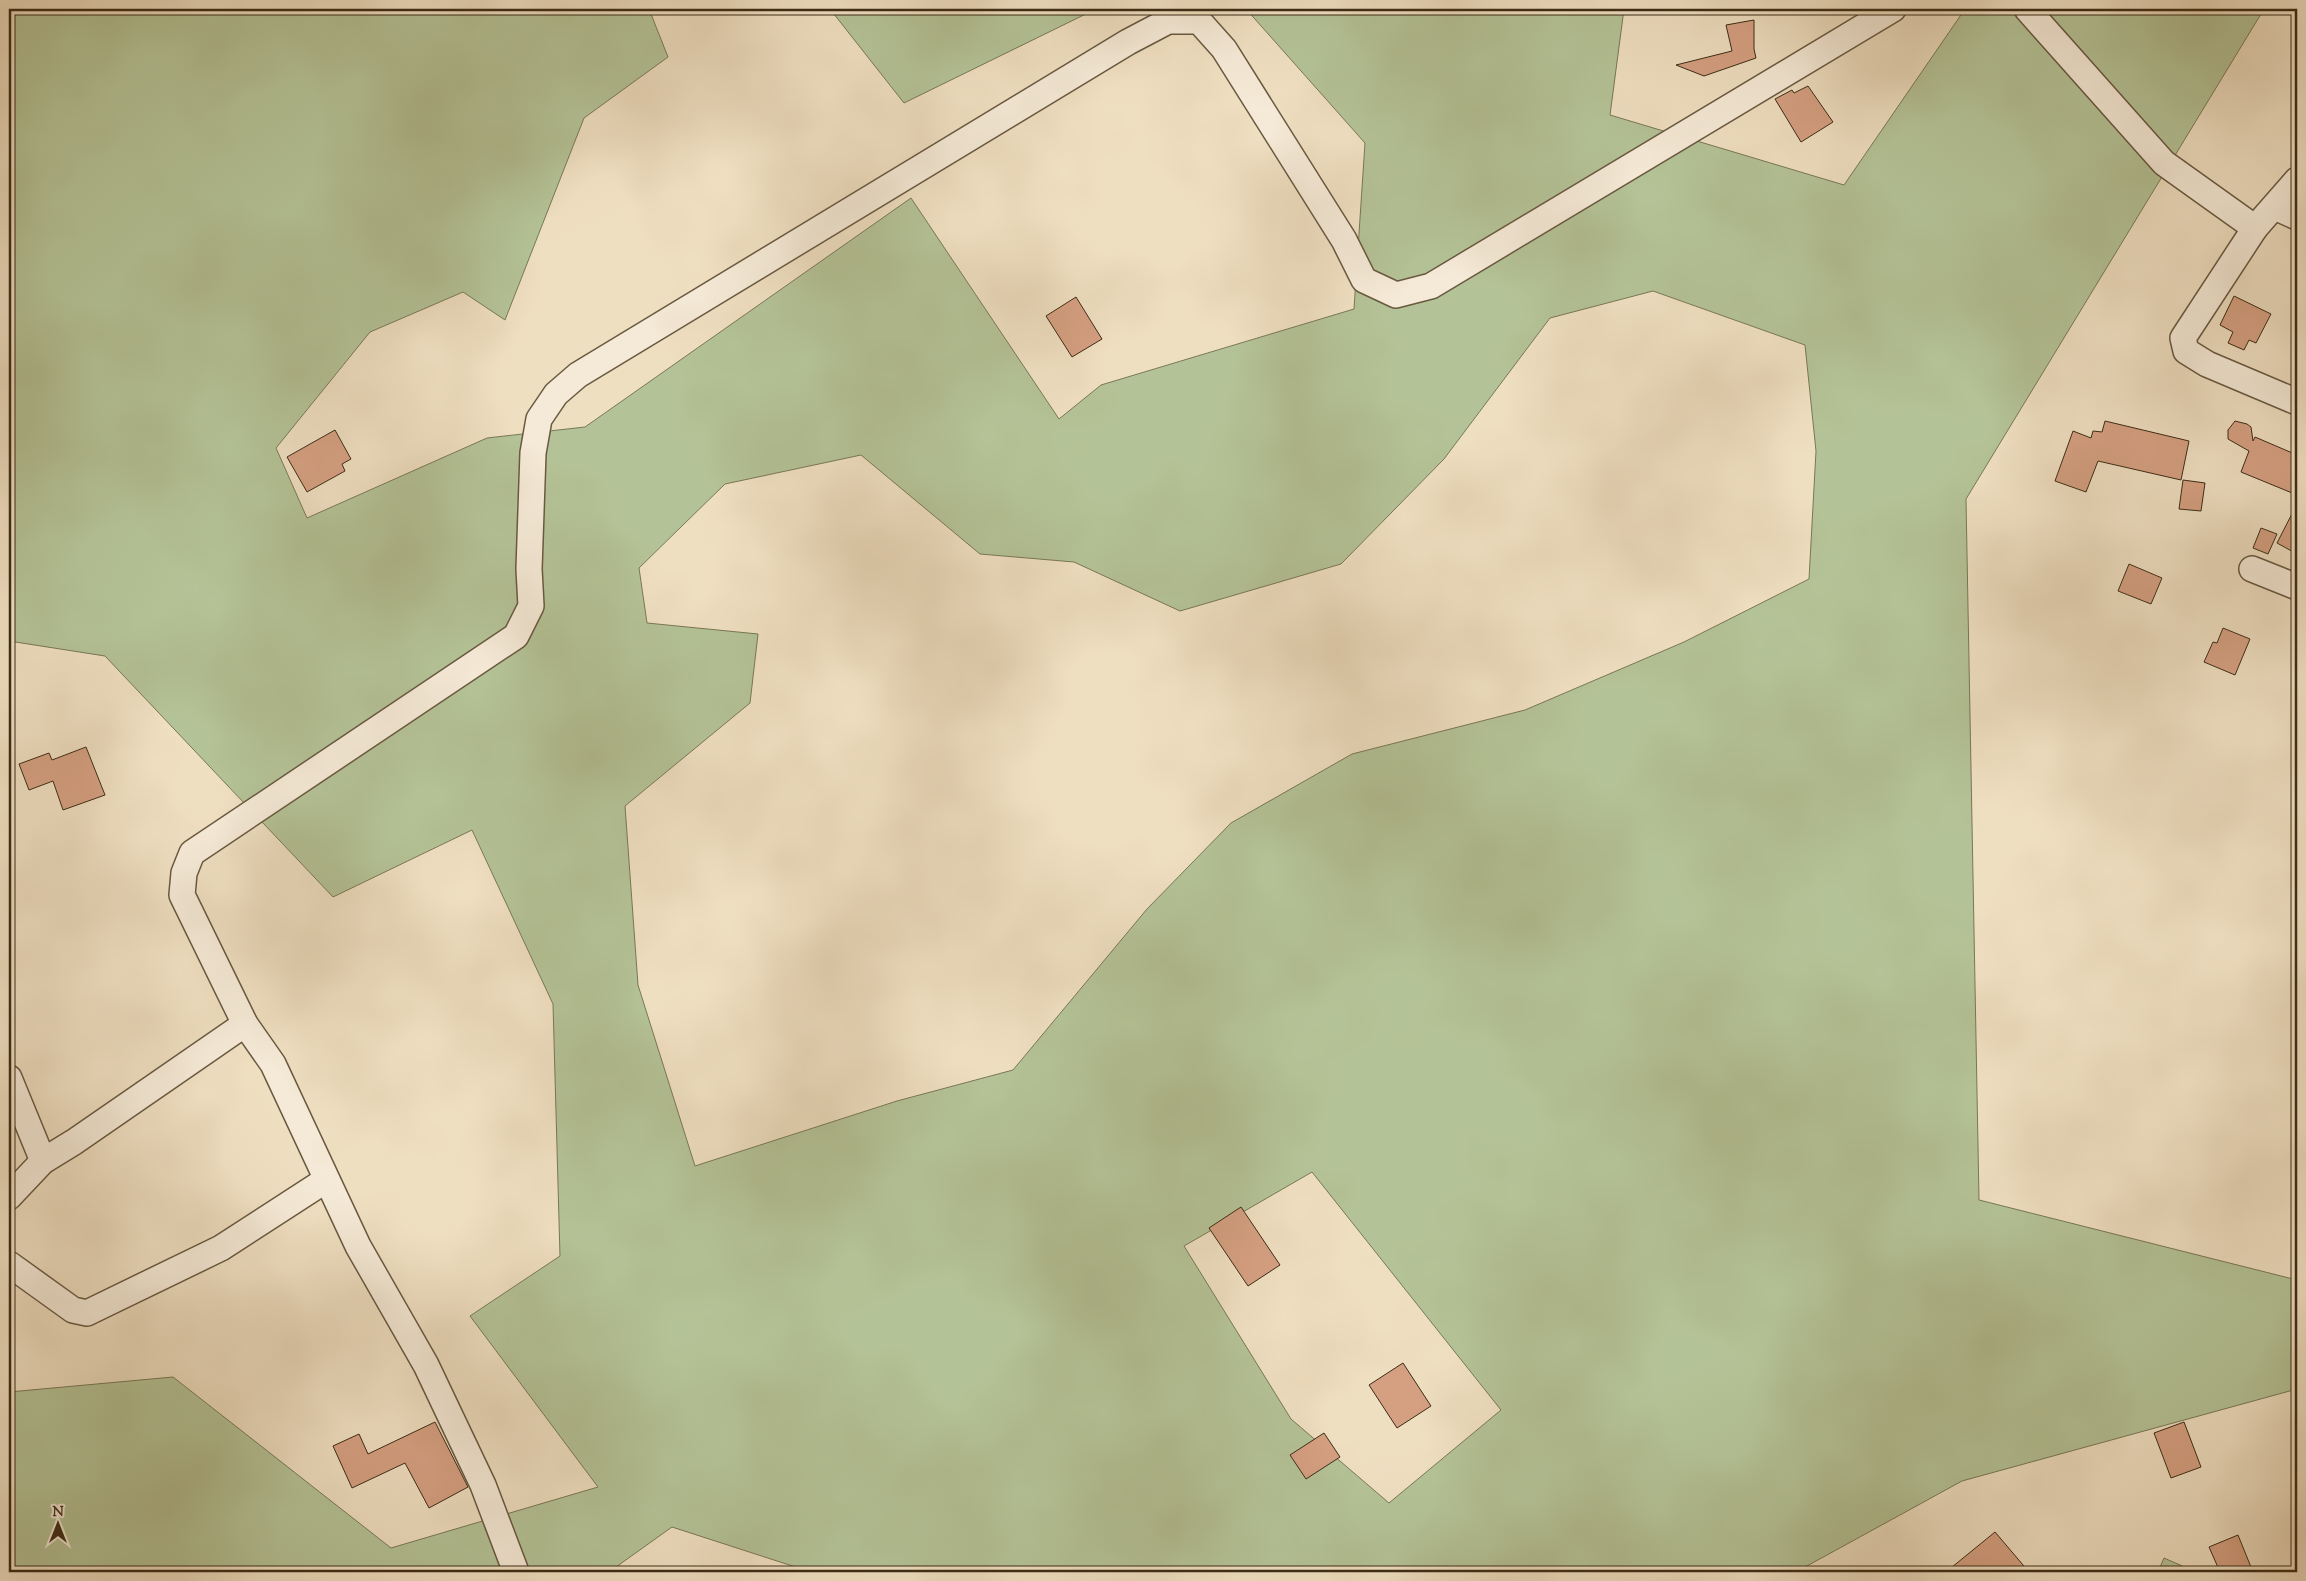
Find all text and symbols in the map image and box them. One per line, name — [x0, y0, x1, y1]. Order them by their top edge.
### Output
north arrow — [32, 1498, 82, 1548]
text: N — [52, 1503, 64, 1523]

